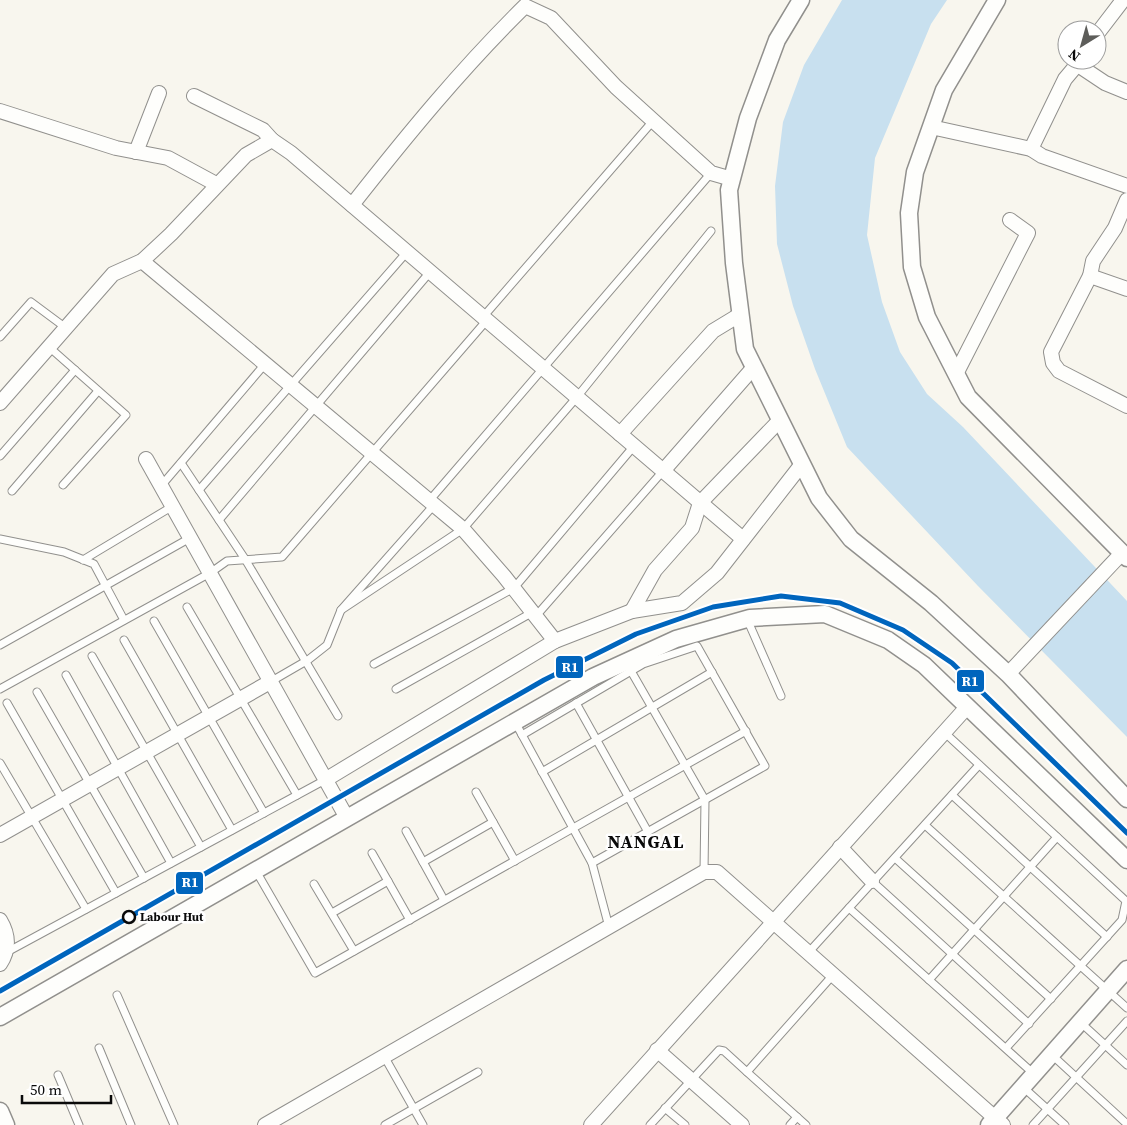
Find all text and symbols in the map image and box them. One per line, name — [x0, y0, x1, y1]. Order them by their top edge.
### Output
north arrow — [1057, 20, 1107, 70]
text: N — [1064, 44, 1084, 66]
line badge: R1 — [555, 655, 584, 679]
text: R1 — [561, 657, 579, 677]
line badge: R1 — [956, 669, 985, 693]
text: R1 — [961, 671, 979, 691]
district label: NANGAL — [607, 829, 685, 854]
line badge: R1 — [175, 871, 204, 895]
text: R1 — [181, 872, 199, 892]
place label: Labour Hut — [140, 909, 204, 925]
marker: Labour Hut — [122, 910, 136, 924]
scale bar — [22, 1072, 111, 1104]
text: 50 m — [30, 1079, 62, 1100]

